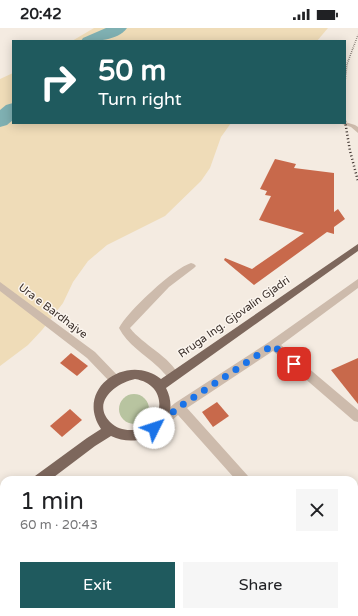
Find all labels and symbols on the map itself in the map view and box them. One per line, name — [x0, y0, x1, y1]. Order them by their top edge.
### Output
street label: Rruga Ing. Gjovalin Gjadri — [176, 274, 292, 360]
street label: Ura e Bardhajve — [16, 281, 90, 341]
pin — [277, 347, 311, 381]
position arrow — [133, 407, 175, 449]

